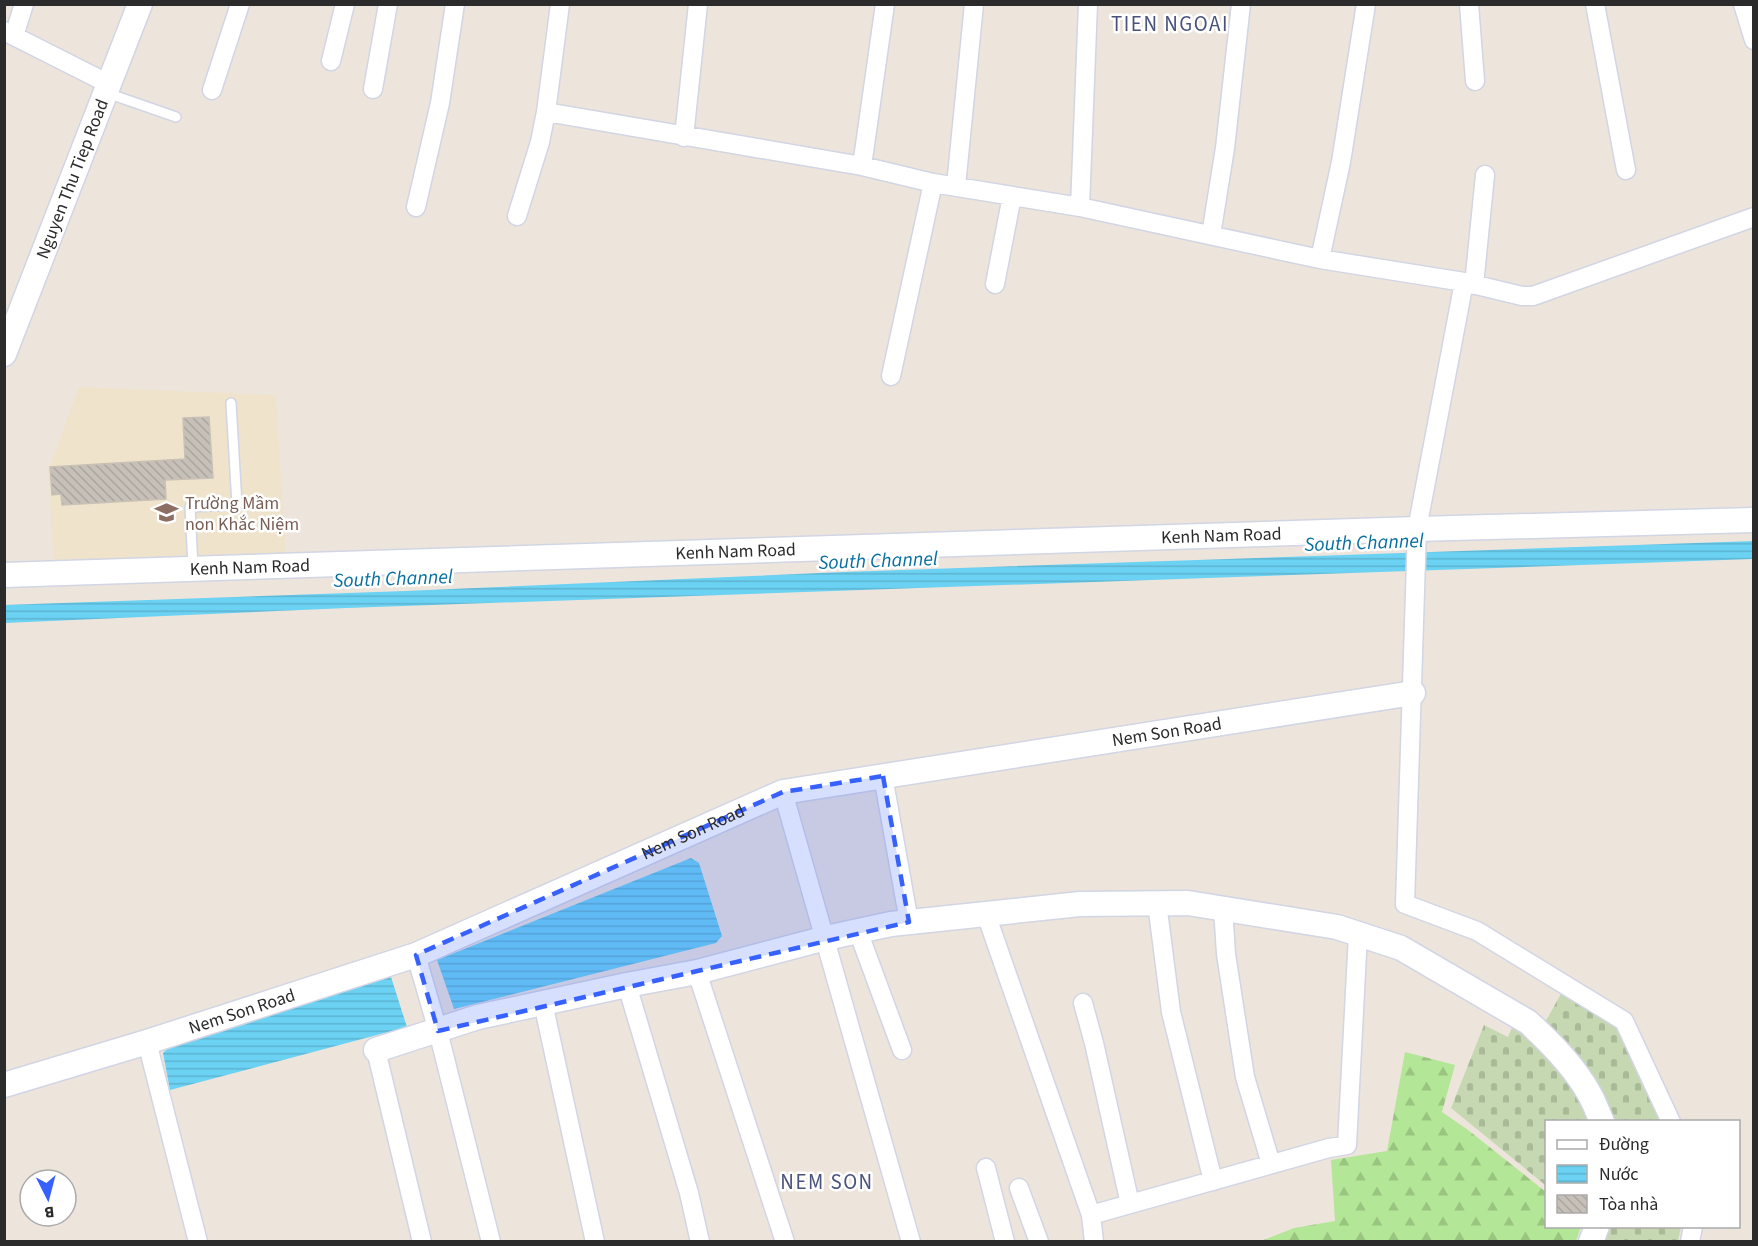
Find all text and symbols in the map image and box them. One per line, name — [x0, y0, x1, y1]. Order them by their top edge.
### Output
district label: TIEN NGOAI — [1111, 9, 1229, 39]
street label: Nguyen Thu Tiep Road — [30, 95, 114, 262]
place label: Trường Mầm non Khắc Niệm — [185, 491, 299, 537]
school or university icon: Trường Mầm non Khắc Niệm — [154, 500, 180, 526]
street label: Kenh Nam Road — [1161, 521, 1282, 550]
water label: South Channel — [1304, 527, 1424, 559]
street label: Kenh Nam Road — [675, 537, 796, 566]
water label: South Channel — [818, 545, 938, 577]
street label: Kenh Nam Road — [189, 553, 310, 581]
water label: South Channel — [333, 563, 453, 595]
street label: Nem Son Road — [1110, 711, 1223, 753]
street label: Nem Son Road — [637, 798, 749, 866]
street label: Nem Son Road — [185, 982, 298, 1040]
legend — [1545, 1120, 1740, 1228]
text: Đường — [1599, 1132, 1649, 1157]
text: Nước — [1599, 1162, 1638, 1187]
district label: NEM SON — [780, 1167, 874, 1197]
north arrow — [18, 1168, 78, 1228]
text: Tòa nhà — [1599, 1192, 1658, 1217]
text: B — [43, 1200, 55, 1223]

